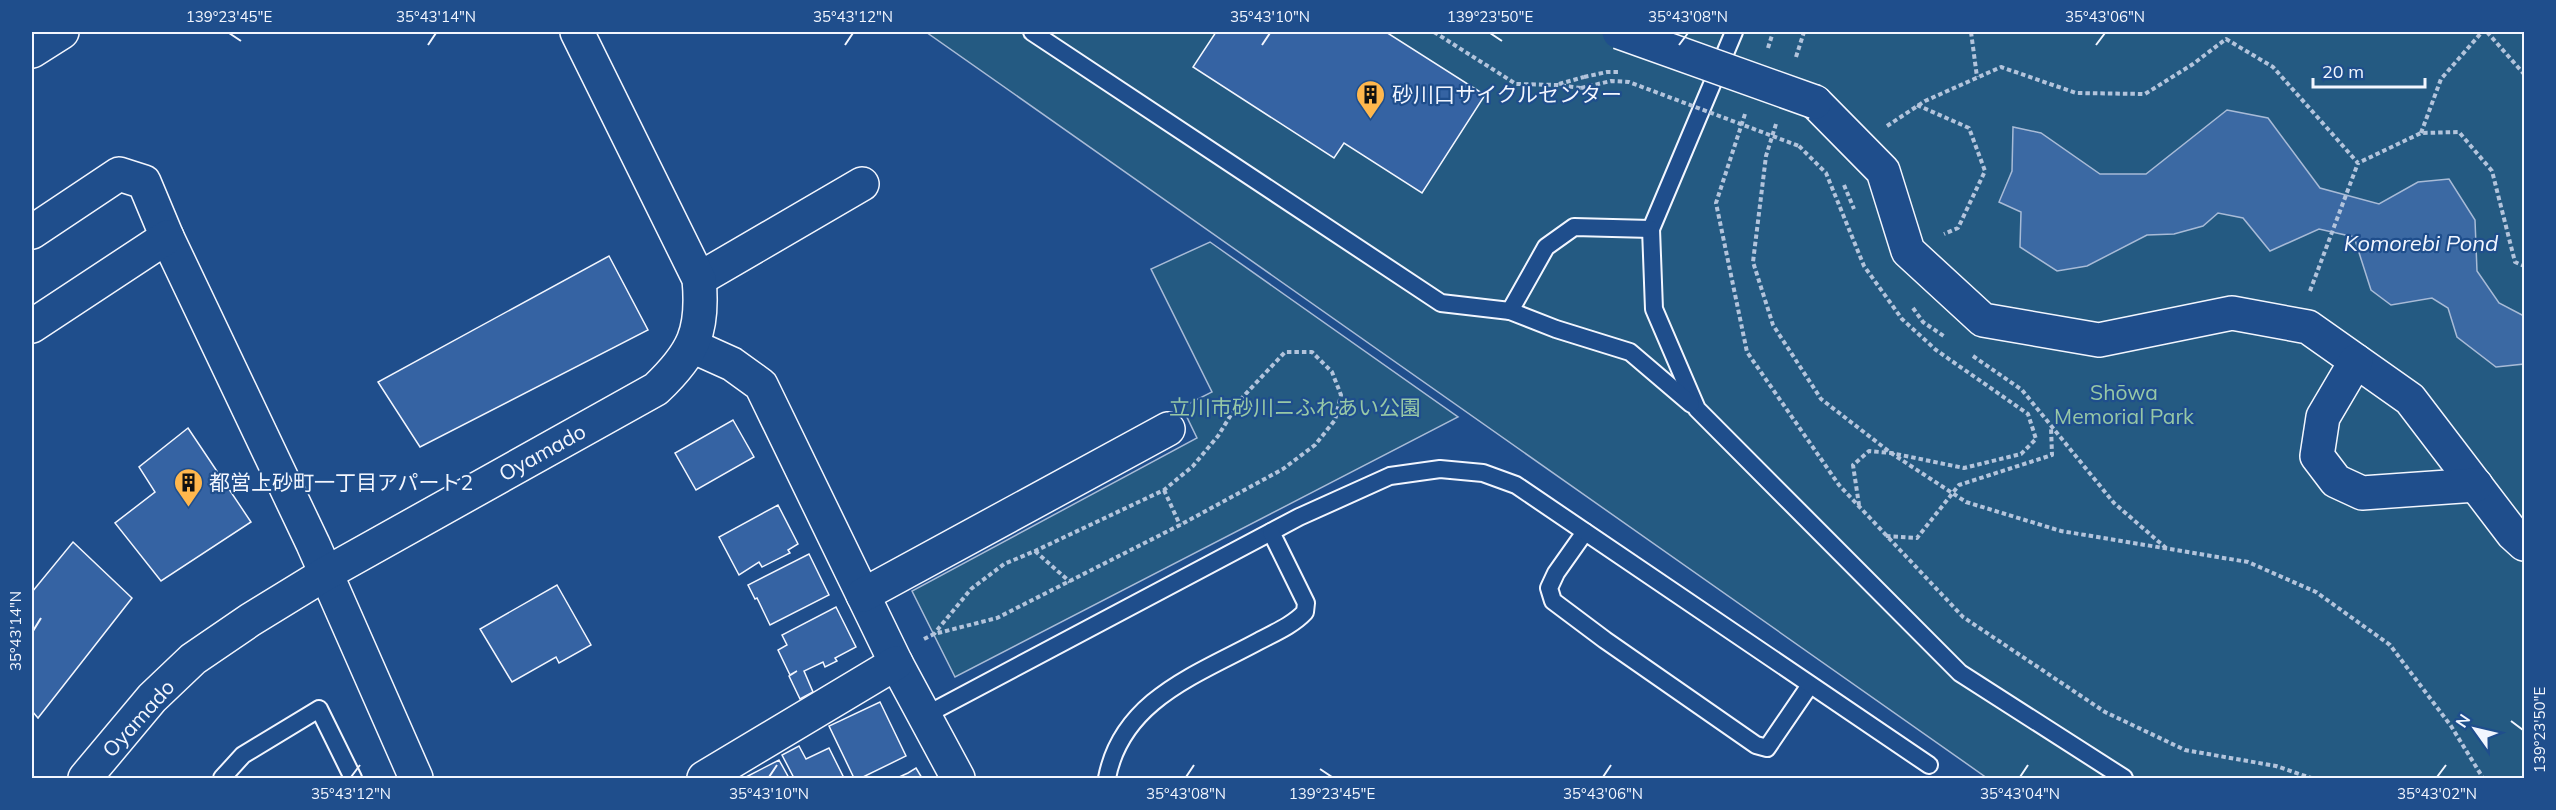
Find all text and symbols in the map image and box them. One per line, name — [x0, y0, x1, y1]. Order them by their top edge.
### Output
text: 139°23'45"E — [186, 7, 272, 26]
text: 35°43'14"N — [396, 7, 476, 26]
text: 35°43'12"N — [813, 7, 893, 26]
text: 35°43'10"N — [1230, 7, 1310, 26]
text: 139°23'50"E — [1447, 7, 1533, 26]
text: 35°43'08"N — [1648, 7, 1728, 26]
text: 35°43'06"N — [2065, 7, 2145, 26]
scale bar — [2313, 51, 2426, 89]
text: 20 m — [2322, 60, 2364, 83]
building icon: 砂川口サイクルセンター — [1355, 78, 1387, 120]
place label: 砂川口サイクルセンター — [1392, 81, 1622, 107]
water label: Komorebi Pond — [2344, 229, 2499, 257]
park label: Shōwa Memorial Park — [2054, 379, 2194, 429]
park label: 立川市砂川ニふれあい公園 — [1169, 394, 1421, 420]
street label: Oyamado — [494, 418, 590, 486]
building icon: 都営上砂町一丁目アパート2 — [172, 466, 204, 508]
place label: 都営上砂町一丁目アパート2 — [209, 469, 473, 495]
text: 35°43'14"N — [6, 591, 25, 671]
street label: Oyamado — [96, 674, 180, 762]
text: 139°23'50"E — [2530, 687, 2549, 773]
north arrow — [2445, 699, 2505, 759]
text: N — [2451, 710, 2474, 731]
text: 35°43'12"N — [311, 784, 391, 803]
text: 35°43'10"N — [729, 784, 809, 803]
text: 35°43'08"N — [1146, 784, 1226, 803]
text: 139°23'45"E — [1289, 784, 1375, 803]
text: 35°43'06"N — [1563, 784, 1643, 803]
text: 35°43'04"N — [1980, 784, 2060, 803]
text: 35°43'02"N — [2397, 784, 2477, 803]

